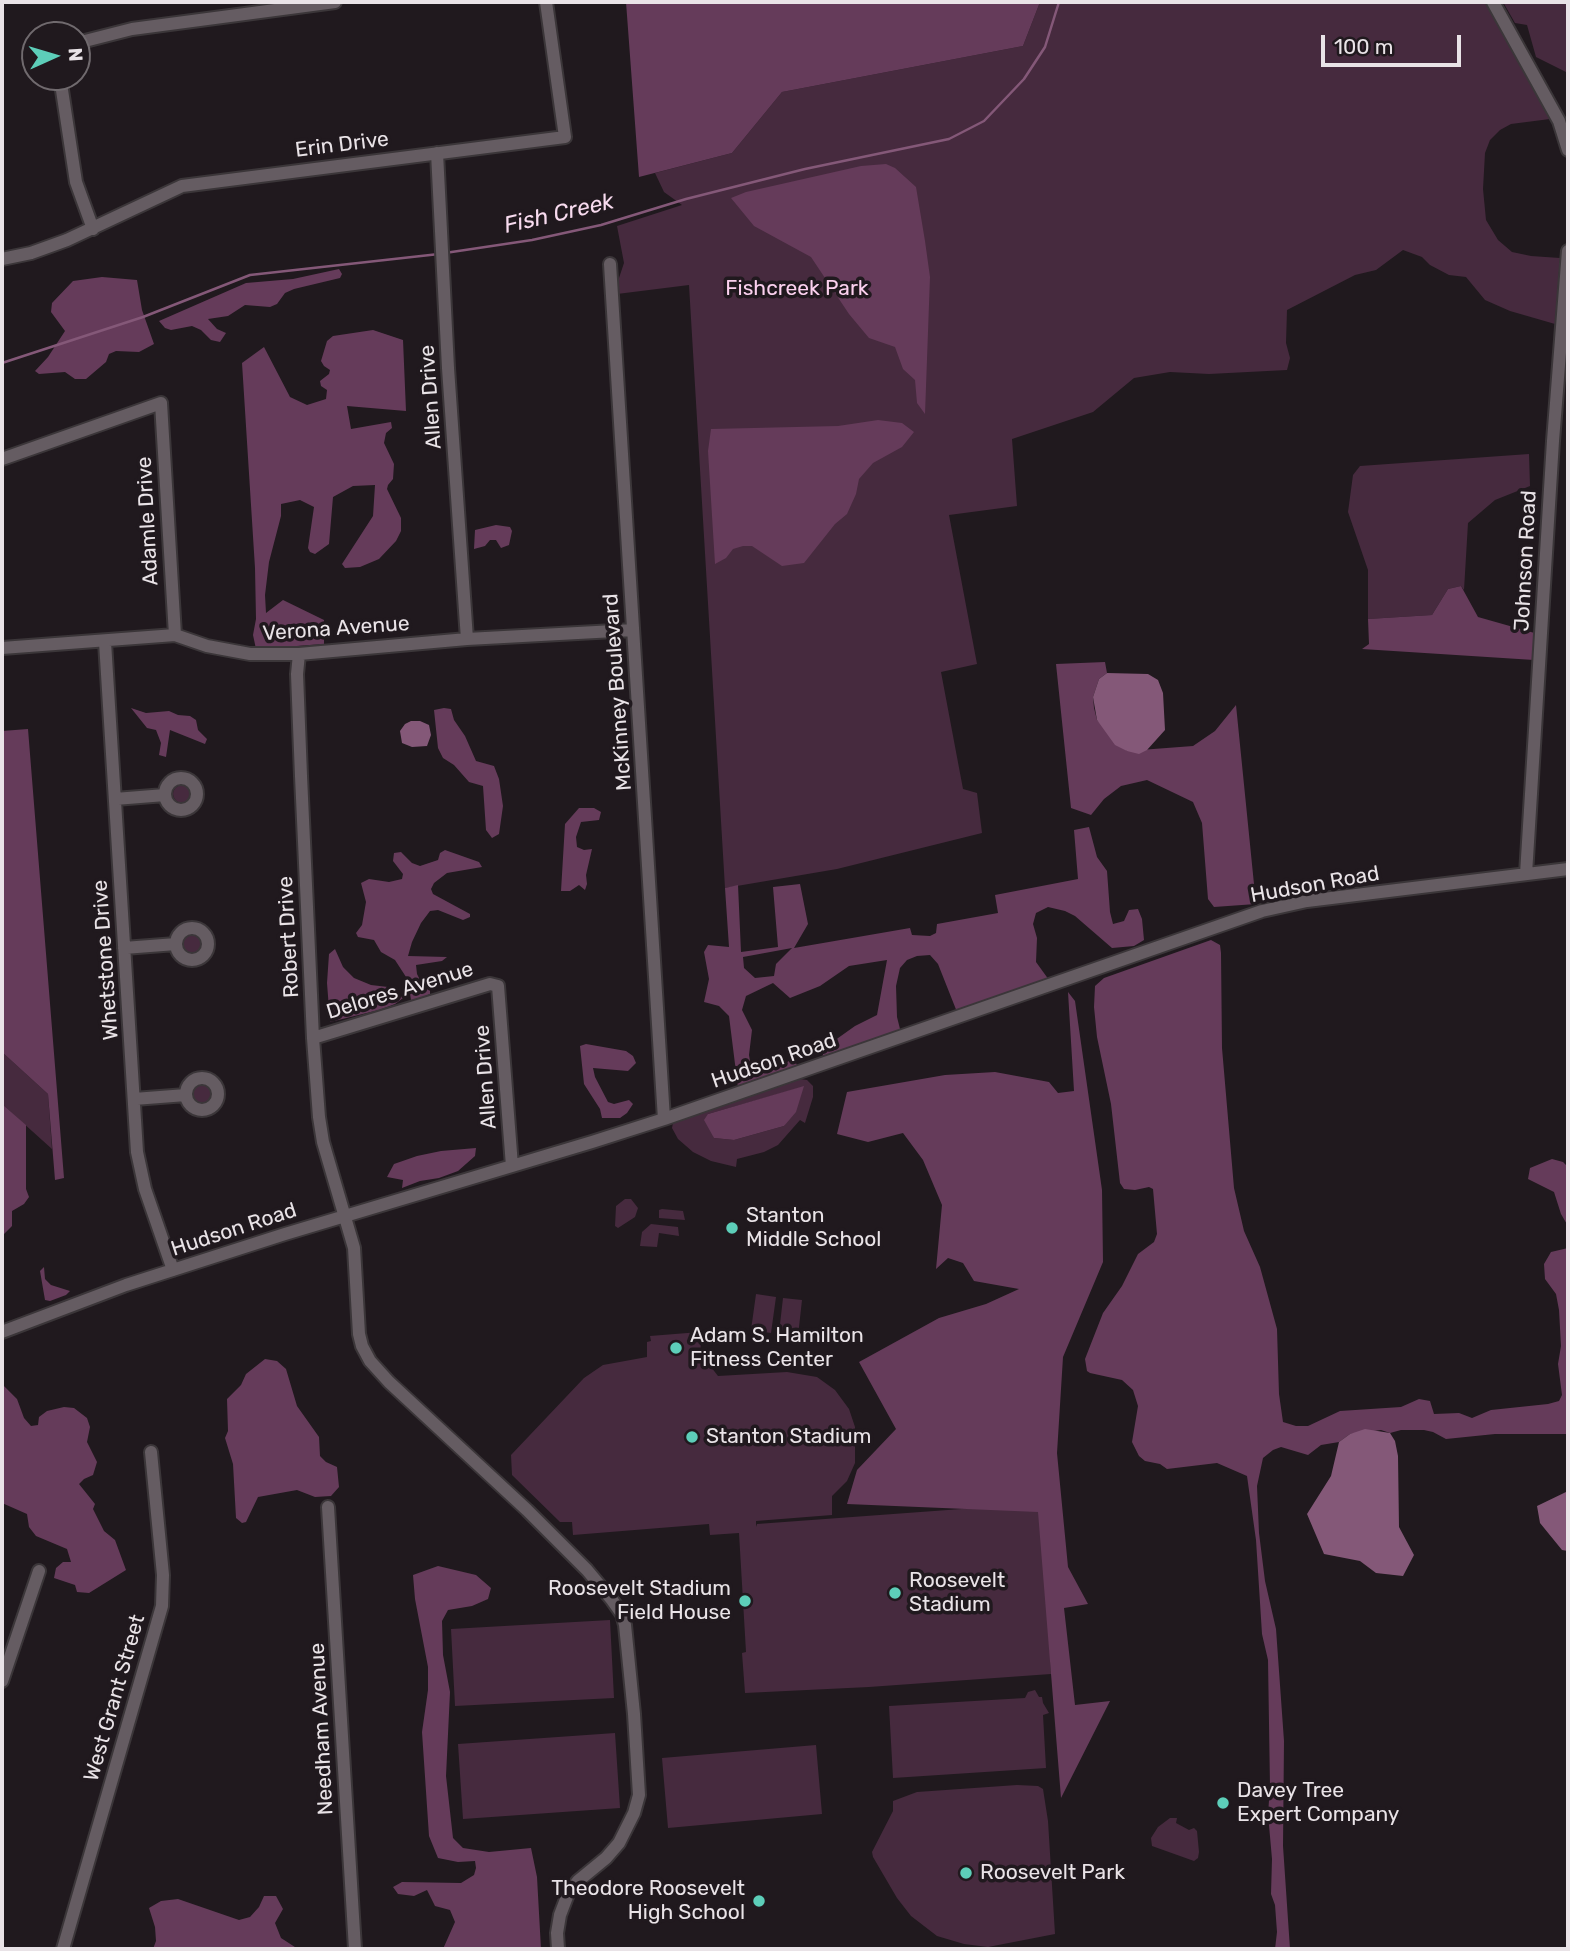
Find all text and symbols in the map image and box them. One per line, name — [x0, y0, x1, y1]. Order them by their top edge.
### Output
north arrow — [21, 21, 91, 91]
scale bar — [1325, 21, 1465, 65]
text: 100 m — [1334, 34, 1393, 59]
text: N — [64, 47, 87, 62]
street label: Erin Drive — [294, 127, 390, 163]
water label: Fish Creek — [501, 188, 617, 240]
park label: Fishcreek Park — [725, 276, 869, 302]
street label: Allen Drive — [415, 344, 447, 450]
street label: Adamle Drive — [132, 456, 164, 586]
street label: Johnson Road — [1510, 490, 1542, 632]
street label: McKinney Boulevard — [599, 592, 637, 792]
street label: Verona Avenue — [262, 611, 410, 647]
street label: Hudson Road — [1249, 861, 1381, 909]
street label: Robert Drive — [273, 876, 305, 998]
street label: Whetstone Drive — [88, 879, 124, 1041]
street label: Delores Avenue — [323, 957, 477, 1025]
street label: Allen Drive — [470, 1024, 502, 1130]
street label: Hudson Road — [708, 1028, 840, 1094]
street label: Hudson Road — [168, 1198, 300, 1262]
place label: Stanton Middle School — [746, 1203, 881, 1253]
marker: Stanton Middle School — [724, 1220, 740, 1236]
place label: Adam S. Hamilton Fitness Center — [690, 1323, 864, 1373]
marker: Adam S. Hamilton Fitness Center — [668, 1340, 684, 1356]
place label: Stanton Stadium — [706, 1424, 871, 1450]
marker: Stanton Stadium — [684, 1429, 700, 1445]
place label: Roosevelt Stadium — [909, 1568, 1005, 1618]
place label: Roosevelt Stadium Field House — [548, 1576, 731, 1626]
marker: Roosevelt Stadium — [887, 1585, 903, 1601]
marker: Roosevelt Stadium Field House — [737, 1593, 753, 1609]
street label: West Grant Street — [79, 1612, 151, 1784]
street label: Needham Avenue — [305, 1642, 339, 1816]
place label: Davey Tree Expert Company — [1237, 1778, 1399, 1828]
marker: Davey Tree Expert Company — [1215, 1795, 1231, 1811]
place label: Roosevelt Park — [980, 1860, 1125, 1886]
marker: Roosevelt Park — [958, 1865, 974, 1881]
place label: Theodore Roosevelt High School — [551, 1876, 745, 1926]
marker: Theodore Roosevelt High School — [751, 1893, 767, 1909]

